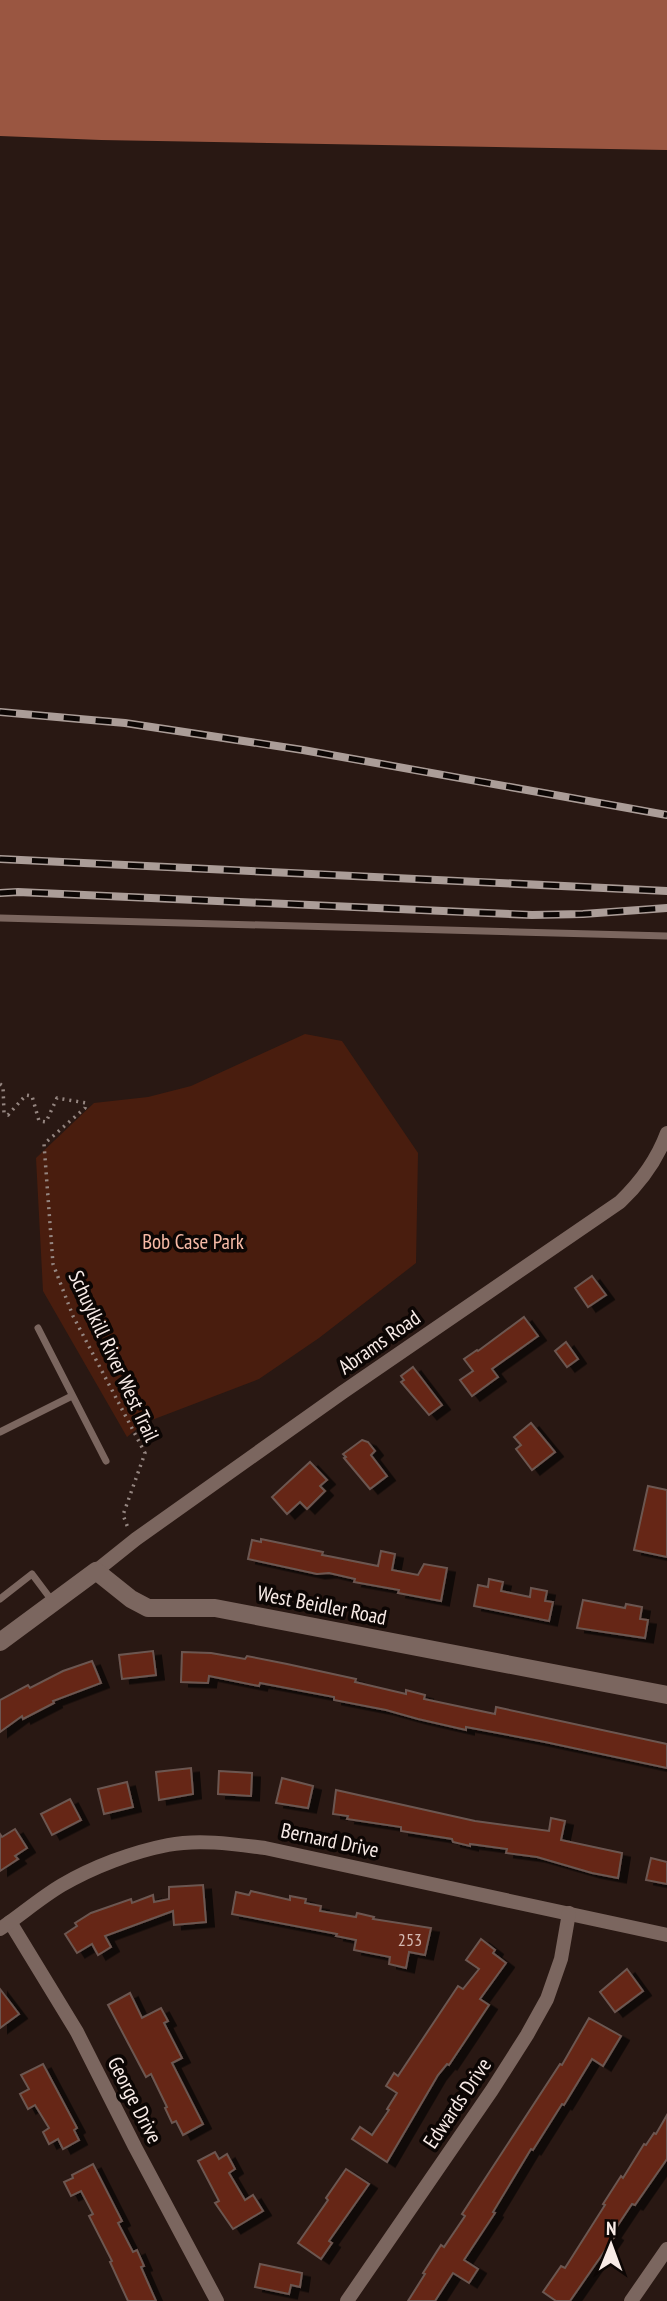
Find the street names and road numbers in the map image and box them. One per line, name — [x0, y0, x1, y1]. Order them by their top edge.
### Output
street label: Schuylkill River West Trail — [62, 1266, 166, 1446]
street label: Abrams Road — [333, 1304, 425, 1380]
street label: West Beidler Road — [255, 1579, 389, 1631]
street label: Bernard Drive — [279, 1816, 381, 1864]
street label: George Drive — [102, 2052, 168, 2148]
street label: Edwards Drive — [417, 2053, 497, 2153]

